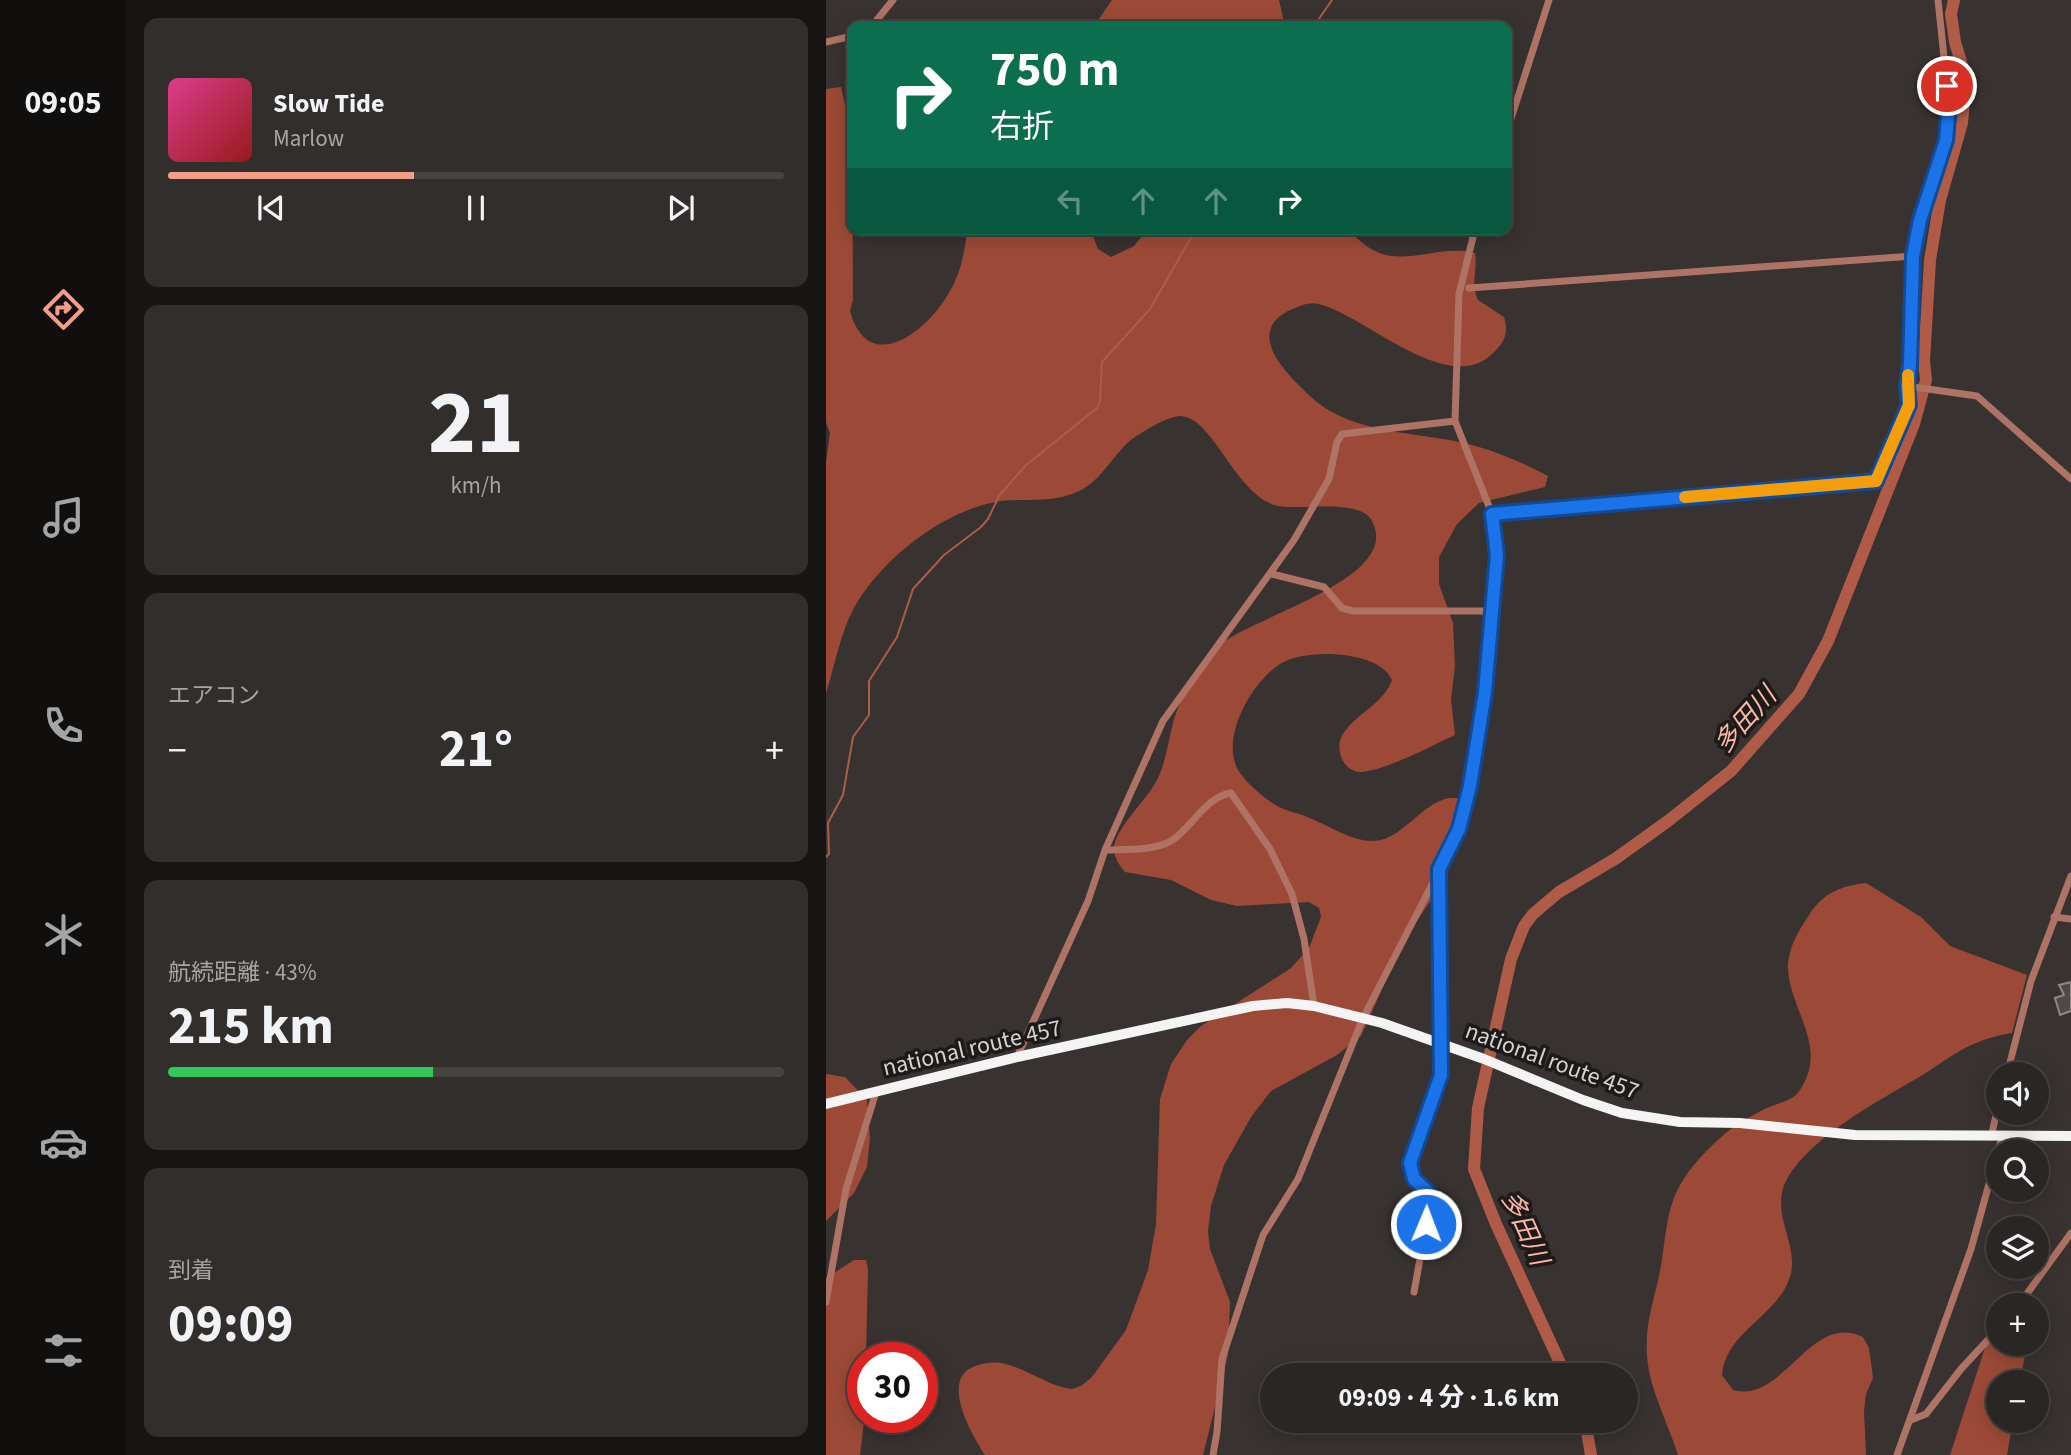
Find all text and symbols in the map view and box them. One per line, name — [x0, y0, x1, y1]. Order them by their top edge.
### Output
text: 750 m — [990, 35, 1119, 105]
icon: right — [875, 49, 966, 140]
pin — [1917, 56, 1977, 116]
icon: arrive — [1928, 67, 1966, 105]
text: 09:05 — [24, 80, 102, 126]
text: Slow Tide — [273, 85, 384, 122]
text: 右折 — [990, 104, 1054, 150]
text: Marlow — [273, 122, 344, 155]
icon: left — [1051, 182, 1089, 220]
icon: ahead — [1124, 182, 1162, 220]
icon: ahead — [1197, 182, 1235, 220]
icon: right — [1270, 182, 1308, 220]
icon: previous — [252, 189, 290, 227]
icon: pause — [457, 189, 495, 227]
icon: next — [662, 189, 700, 227]
icon: directions — [39, 285, 88, 334]
text: 21 — [428, 359, 524, 488]
text: km/h — [450, 469, 502, 502]
icon: music — [39, 493, 88, 542]
water label: 多田川 — [1705, 676, 1787, 761]
text: エアコン — [168, 679, 260, 712]
icon: phone — [39, 701, 88, 750]
text: 21° — [439, 713, 513, 787]
text: − — [168, 724, 187, 778]
text: + — [765, 724, 784, 778]
icon: climate — [39, 910, 88, 959]
text: 航続距離 · 43% — [168, 956, 317, 989]
text: 215 km — [168, 990, 334, 1064]
street label: national route 457 — [879, 1010, 1065, 1086]
street label: national route 457 — [1460, 1013, 1644, 1109]
map controls — [1986, 1062, 2049, 1433]
button: sound — [1986, 1062, 2049, 1125]
icon: car — [39, 1118, 88, 1167]
button: search — [1986, 1139, 2049, 1202]
water label: 多田川 — [1492, 1185, 1559, 1274]
position arrow — [1389, 1187, 1463, 1261]
button: layers — [1986, 1216, 2049, 1279]
text: 到着 — [168, 1254, 214, 1287]
text: 09:09 — [168, 1288, 293, 1362]
button: + — [1986, 1293, 2049, 1356]
icon: filters — [39, 1326, 88, 1375]
speed limit sign: 30 — [847, 1342, 938, 1433]
button: − — [1986, 1370, 2049, 1433]
text: 09:09 · 4 分 · 1.6 km — [1338, 1379, 1560, 1416]

